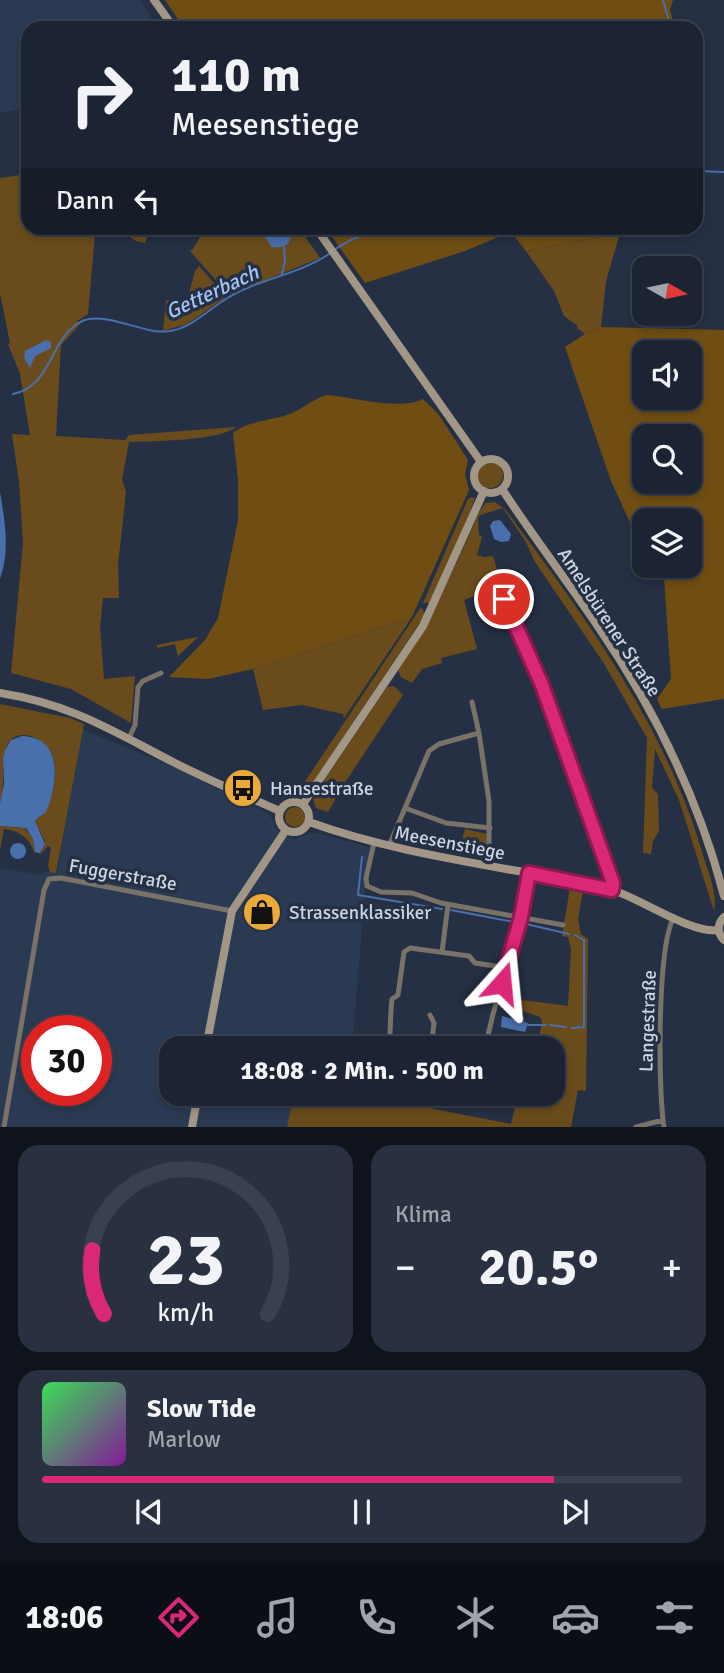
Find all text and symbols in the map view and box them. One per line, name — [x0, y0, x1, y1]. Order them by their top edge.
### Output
text: 110 m — [171, 45, 301, 105]
icon: right — [56, 49, 147, 140]
text: Meesenstiege — [171, 105, 359, 144]
icon: left — [128, 182, 166, 220]
text: Dann — [56, 185, 114, 217]
north arrow — [632, 256, 702, 326]
map controls — [632, 256, 702, 578]
water label: Getterbach — [161, 259, 263, 325]
button: sound — [632, 340, 702, 410]
button: search — [632, 424, 702, 494]
button: layers — [632, 508, 702, 578]
street label: Amelsbürener Straße — [552, 544, 666, 702]
pin — [474, 569, 534, 629]
icon: arrive — [485, 580, 523, 618]
bus stop icon: Hansestraße — [222, 767, 264, 809]
place label: Hansestraße — [270, 777, 374, 801]
street label: Meesenstiege — [393, 821, 507, 865]
street label: Fuggerstraße — [67, 854, 179, 896]
shop icon: Strassenklassiker — [241, 891, 283, 933]
place label: Strassenklassiker — [289, 901, 431, 925]
position arrow — [465, 946, 539, 1020]
street label: Langestraße — [634, 970, 662, 1072]
speed limit sign: 30 — [21, 1015, 112, 1106]
text: 18:08 · 2 Min. · 500 m — [240, 1055, 484, 1087]
text: Klima — [395, 1200, 452, 1229]
text: 23 — [146, 1217, 225, 1306]
text: 20.5° — [479, 1235, 598, 1299]
text: − — [395, 1244, 416, 1291]
text: + — [661, 1244, 682, 1291]
text: km/h — [157, 1297, 214, 1328]
text: Slow Tide — [147, 1393, 256, 1425]
text: Marlow — [147, 1425, 221, 1454]
icon: previous — [130, 1493, 168, 1531]
icon: pause — [343, 1493, 381, 1531]
icon: next — [556, 1493, 594, 1531]
icon: directions — [154, 1593, 203, 1642]
icon: music — [253, 1593, 302, 1642]
icon: phone — [352, 1593, 401, 1642]
icon: climate — [451, 1593, 500, 1642]
icon: car — [551, 1593, 600, 1642]
icon: filters — [650, 1593, 699, 1642]
text: 18:06 — [25, 1598, 104, 1637]

